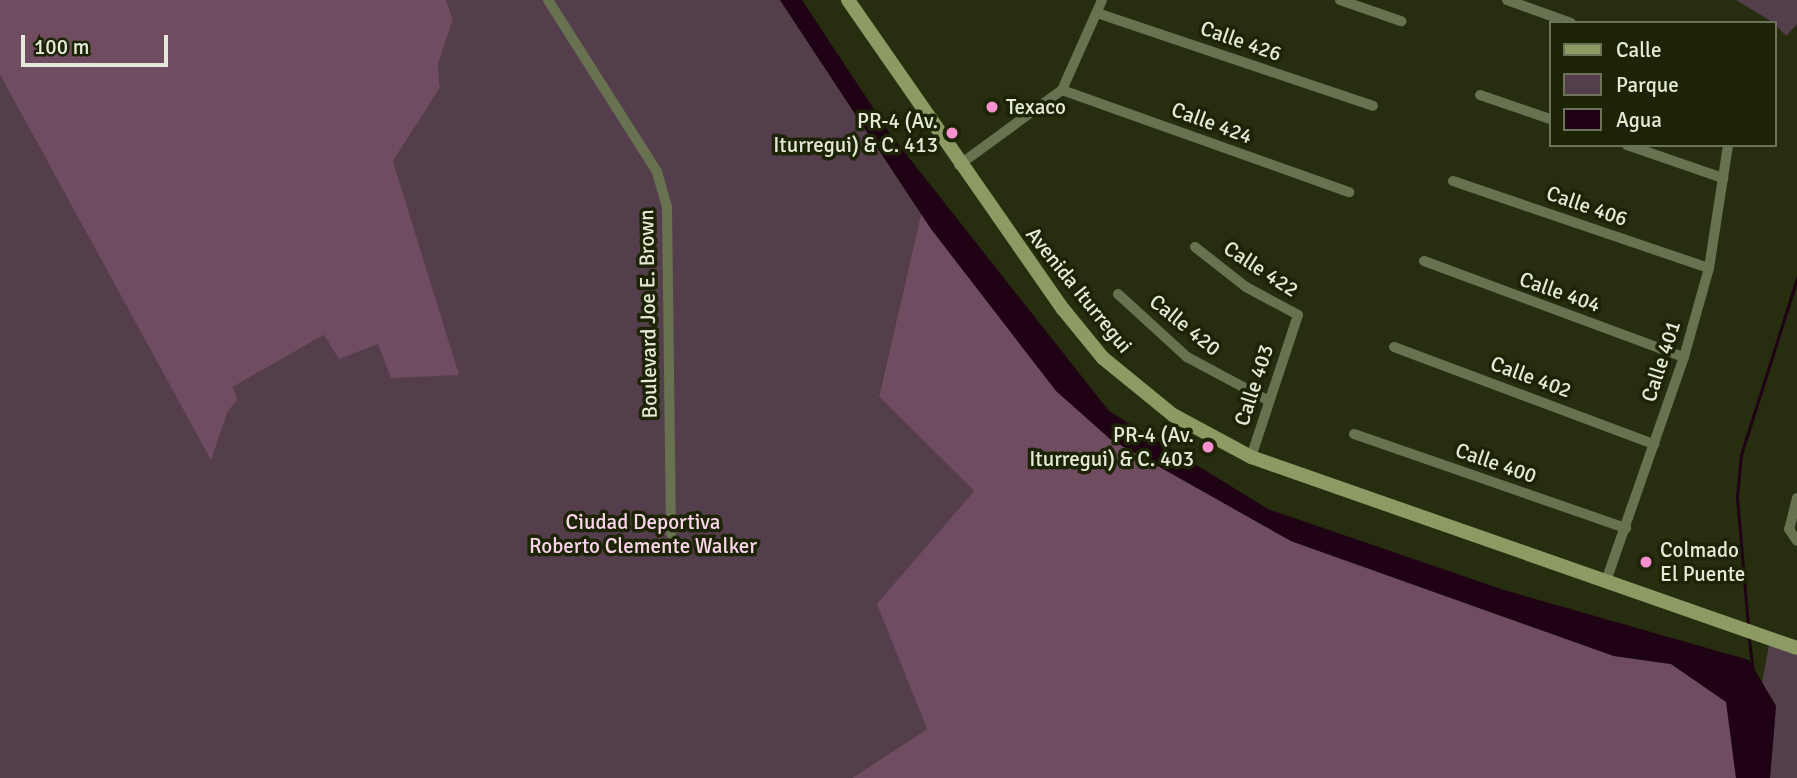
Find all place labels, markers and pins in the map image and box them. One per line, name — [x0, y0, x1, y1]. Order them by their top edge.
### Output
place label: Texaco — [1006, 94, 1066, 120]
marker: Texaco — [984, 99, 1000, 115]
place label: PR-4 (Av. Iturregui) & C. 413 — [773, 108, 938, 158]
marker: PR-4 (Av. Iturregui) & C. 413 — [944, 125, 960, 141]
place label: PR-4 (Av. Iturregui) & C. 403 — [1029, 422, 1194, 472]
marker: PR-4 (Av. Iturregui) & C. 403 — [1200, 439, 1216, 455]
place label: Colmado El Puente — [1660, 537, 1745, 587]
marker: Colmado El Puente — [1638, 554, 1654, 570]

